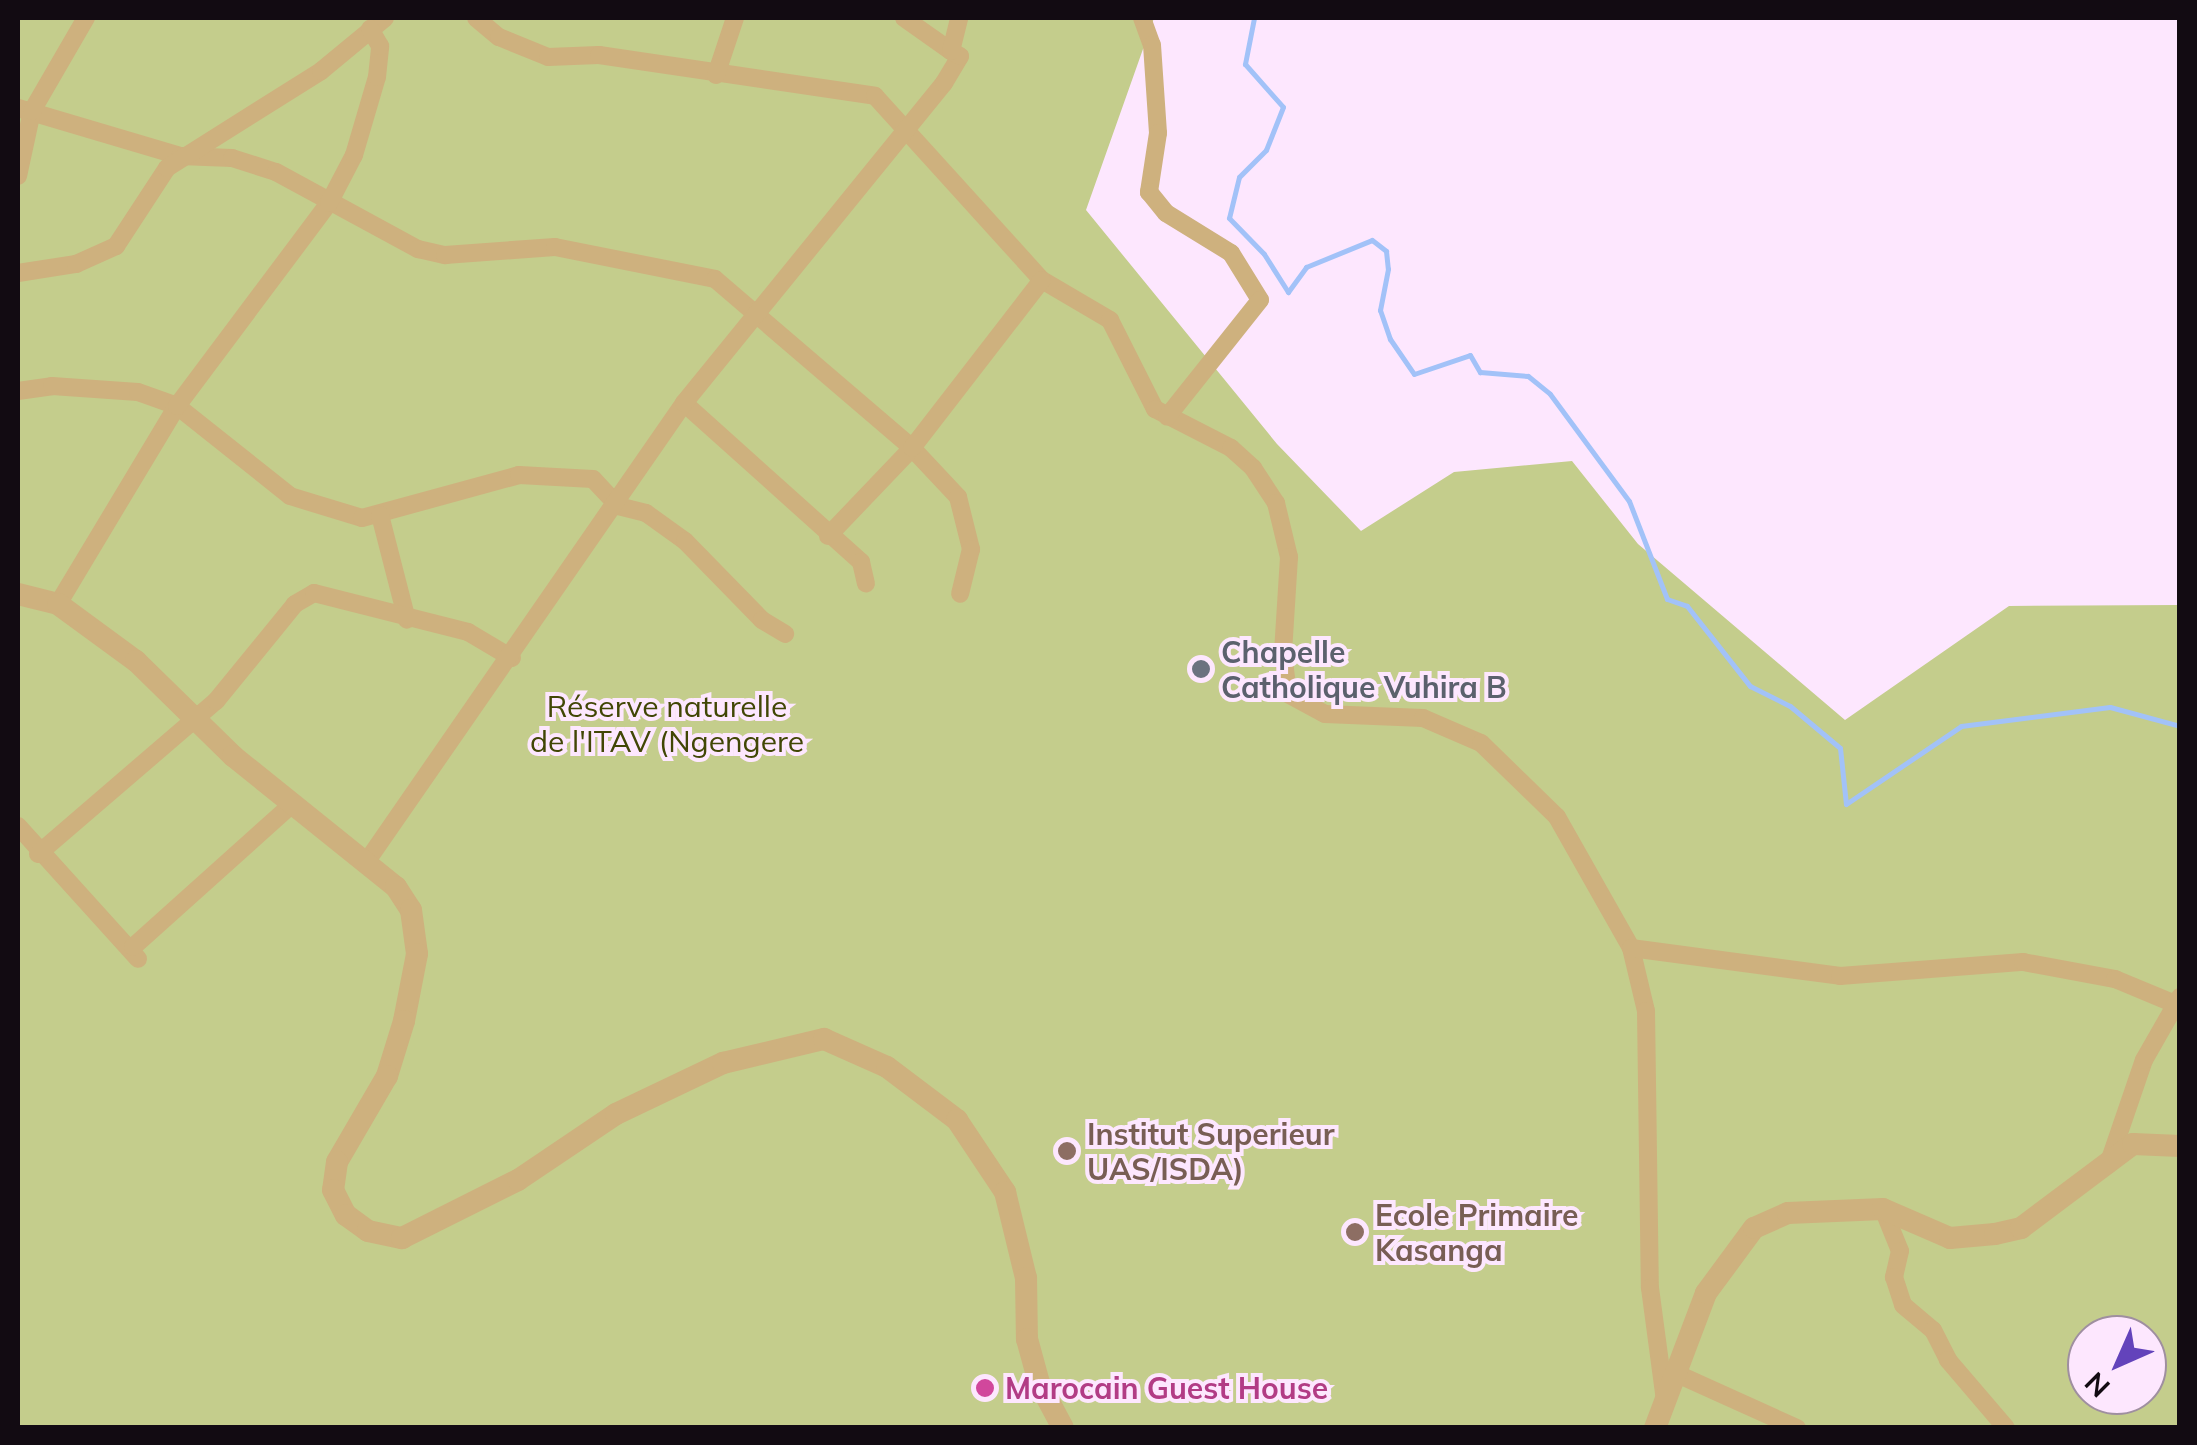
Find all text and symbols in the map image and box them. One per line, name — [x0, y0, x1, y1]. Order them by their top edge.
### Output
place label: Chapelle Catholique Vuhira B — [1221, 634, 1507, 704]
marker: Chapelle Catholique Vuhira B — [1190, 658, 1212, 680]
park label: Réserve naturelle de l'ITAV (Ngengere — [530, 688, 804, 758]
place label: Institut Superieur UAS/ISDA) — [1087, 1116, 1335, 1186]
marker: Institut Superieur UAS/ISDA) — [1056, 1140, 1078, 1162]
place label: Ecole Primaire Kasanga — [1375, 1197, 1579, 1268]
marker: Ecole Primaire Kasanga — [1344, 1221, 1366, 1243]
north arrow — [2067, 1315, 2167, 1415]
text: N — [2077, 1365, 2117, 1405]
place label: Marocain Guest House — [1005, 1370, 1328, 1406]
marker: Marocain Guest House — [974, 1377, 996, 1399]

